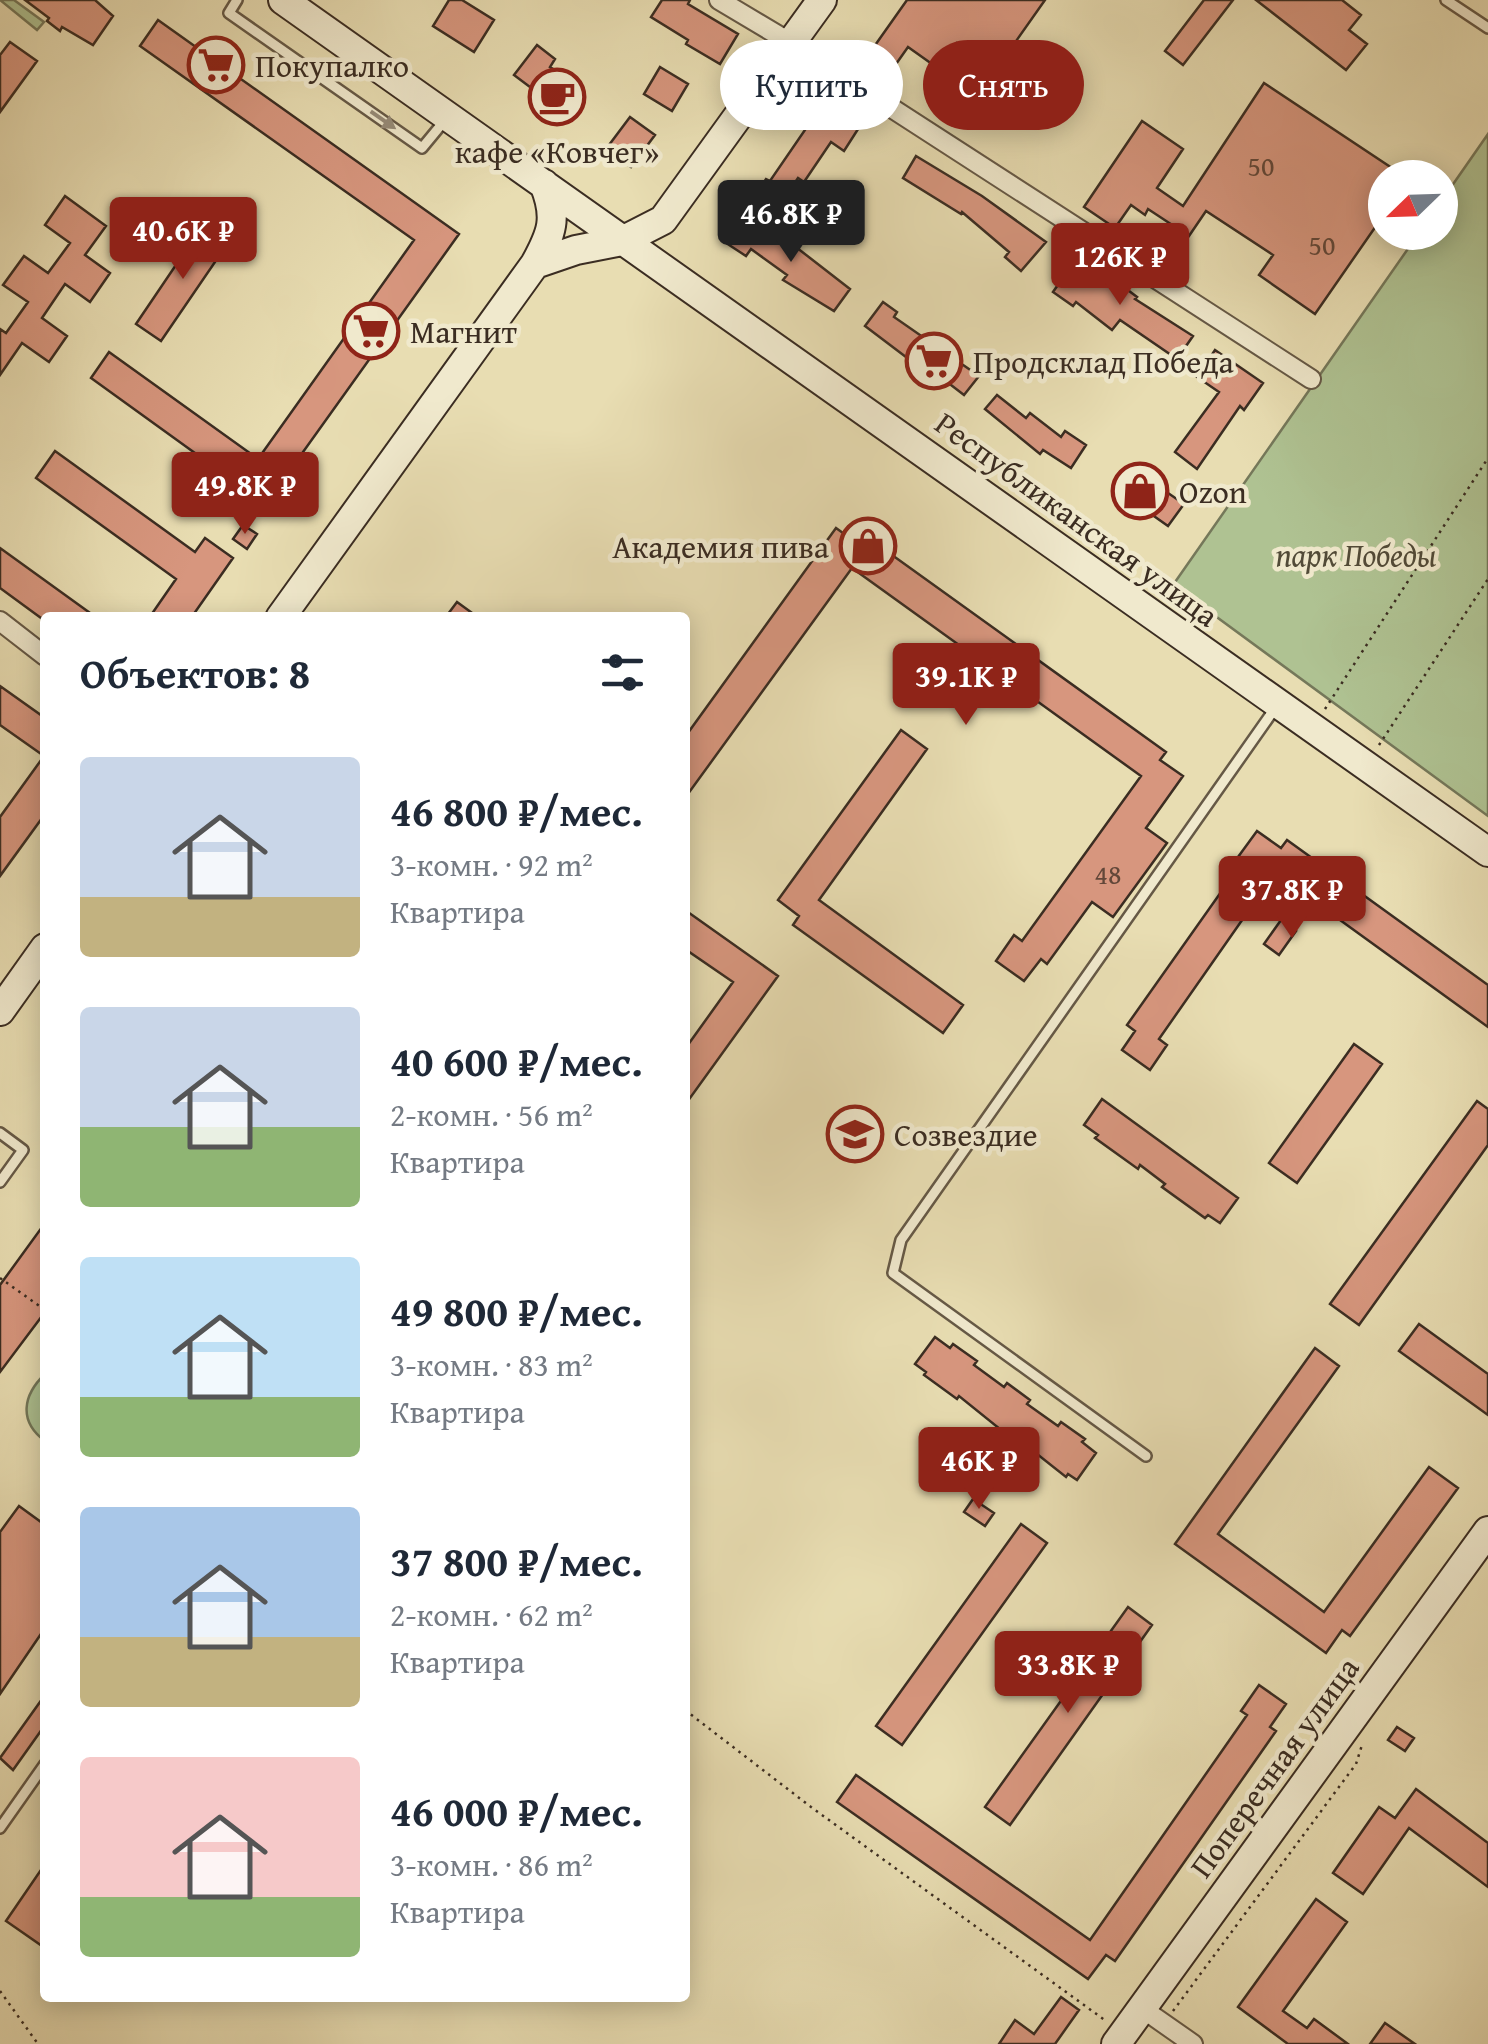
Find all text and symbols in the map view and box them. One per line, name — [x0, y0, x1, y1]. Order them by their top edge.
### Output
supermarket icon: Покупалко — [186, 35, 246, 95]
chip: Купить — [720, 40, 903, 130]
chip: Снять — [923, 40, 1084, 130]
place label: Покупалко — [255, 42, 409, 89]
cafe icon: кафе «Ковчег» — [527, 67, 587, 127]
one-way arrow — [369, 110, 396, 129]
place label: кафе «Ковчег» — [455, 128, 659, 175]
house number: 50 — [1248, 145, 1274, 186]
north arrow — [1368, 160, 1458, 250]
map controls — [1368, 160, 1458, 250]
pin: 46.8K ₽ — [699, 180, 883, 265]
text: 46.8K ₽ — [740, 189, 842, 236]
pin: 40.6K ₽ — [91, 197, 275, 282]
text: 40.6K ₽ — [132, 206, 234, 253]
pin: 126K ₽ — [1039, 223, 1201, 308]
house number: 50 — [1309, 224, 1335, 265]
text: 126K ₽ — [1073, 232, 1167, 279]
supermarket icon: Магнит — [341, 301, 401, 361]
place label: Магнит — [410, 308, 517, 355]
supermarket icon: Продсклад Победа — [904, 331, 964, 391]
place label: Продсклад Победа — [973, 338, 1235, 385]
street label: Республиканская улица — [926, 400, 1229, 638]
pin: 49.8K ₽ — [153, 452, 337, 537]
text: 49.8K ₽ — [194, 461, 296, 508]
shop icon: Ozon — [1110, 461, 1170, 521]
place label: Ozon — [1179, 468, 1247, 515]
shop icon: Академия пива — [838, 516, 898, 576]
place label: Академия пива — [612, 523, 830, 570]
park label: парк Победы — [1275, 531, 1437, 578]
text: Объектов: 8 — [80, 642, 310, 703]
pin: 39.1K ₽ — [874, 643, 1058, 728]
icon: filters — [595, 645, 650, 700]
text: 39.1K ₽ — [915, 652, 1017, 699]
text: 46 800 ₽/мес. — [390, 780, 643, 841]
icon: home — [160, 797, 280, 917]
text: 3-комн. · 92 m² — [390, 841, 593, 888]
house number: 48 — [1095, 853, 1121, 894]
pin: 37.8K ₽ — [1200, 856, 1384, 941]
text: 37.8K ₽ — [1241, 865, 1343, 912]
text: Квартира — [390, 888, 525, 935]
text: 40 600 ₽/мес. — [390, 1030, 643, 1091]
icon: home — [160, 1047, 280, 1167]
text: 2-комн. · 56 m² — [390, 1091, 593, 1138]
school or university icon: Созвездие — [825, 1104, 885, 1164]
place label: Созвездие — [894, 1111, 1038, 1158]
text: Квартира — [390, 1138, 525, 1185]
text: 49 800 ₽/мес. — [390, 1280, 643, 1341]
icon: home — [160, 1297, 280, 1417]
text: 3-комн. · 83 m² — [390, 1341, 593, 1388]
text: Квартира — [390, 1388, 525, 1435]
pin: 46K ₽ — [909, 1427, 1049, 1512]
text: 46K ₽ — [941, 1436, 1018, 1483]
text: 37 800 ₽/мес. — [390, 1530, 643, 1591]
icon: home — [160, 1547, 280, 1667]
text: 2-комн. · 62 m² — [390, 1591, 593, 1638]
pin: 33.8K ₽ — [976, 1631, 1160, 1716]
text: Квартира — [390, 1638, 525, 1685]
text: 33.8K ₽ — [1017, 1640, 1119, 1687]
street label: Поперечная улица — [1178, 1646, 1371, 1887]
text: 46 000 ₽/мес. — [390, 1780, 643, 1841]
icon: home — [160, 1797, 280, 1917]
text: 3-комн. · 86 m² — [390, 1841, 593, 1888]
text: Квартира — [390, 1888, 525, 1935]

